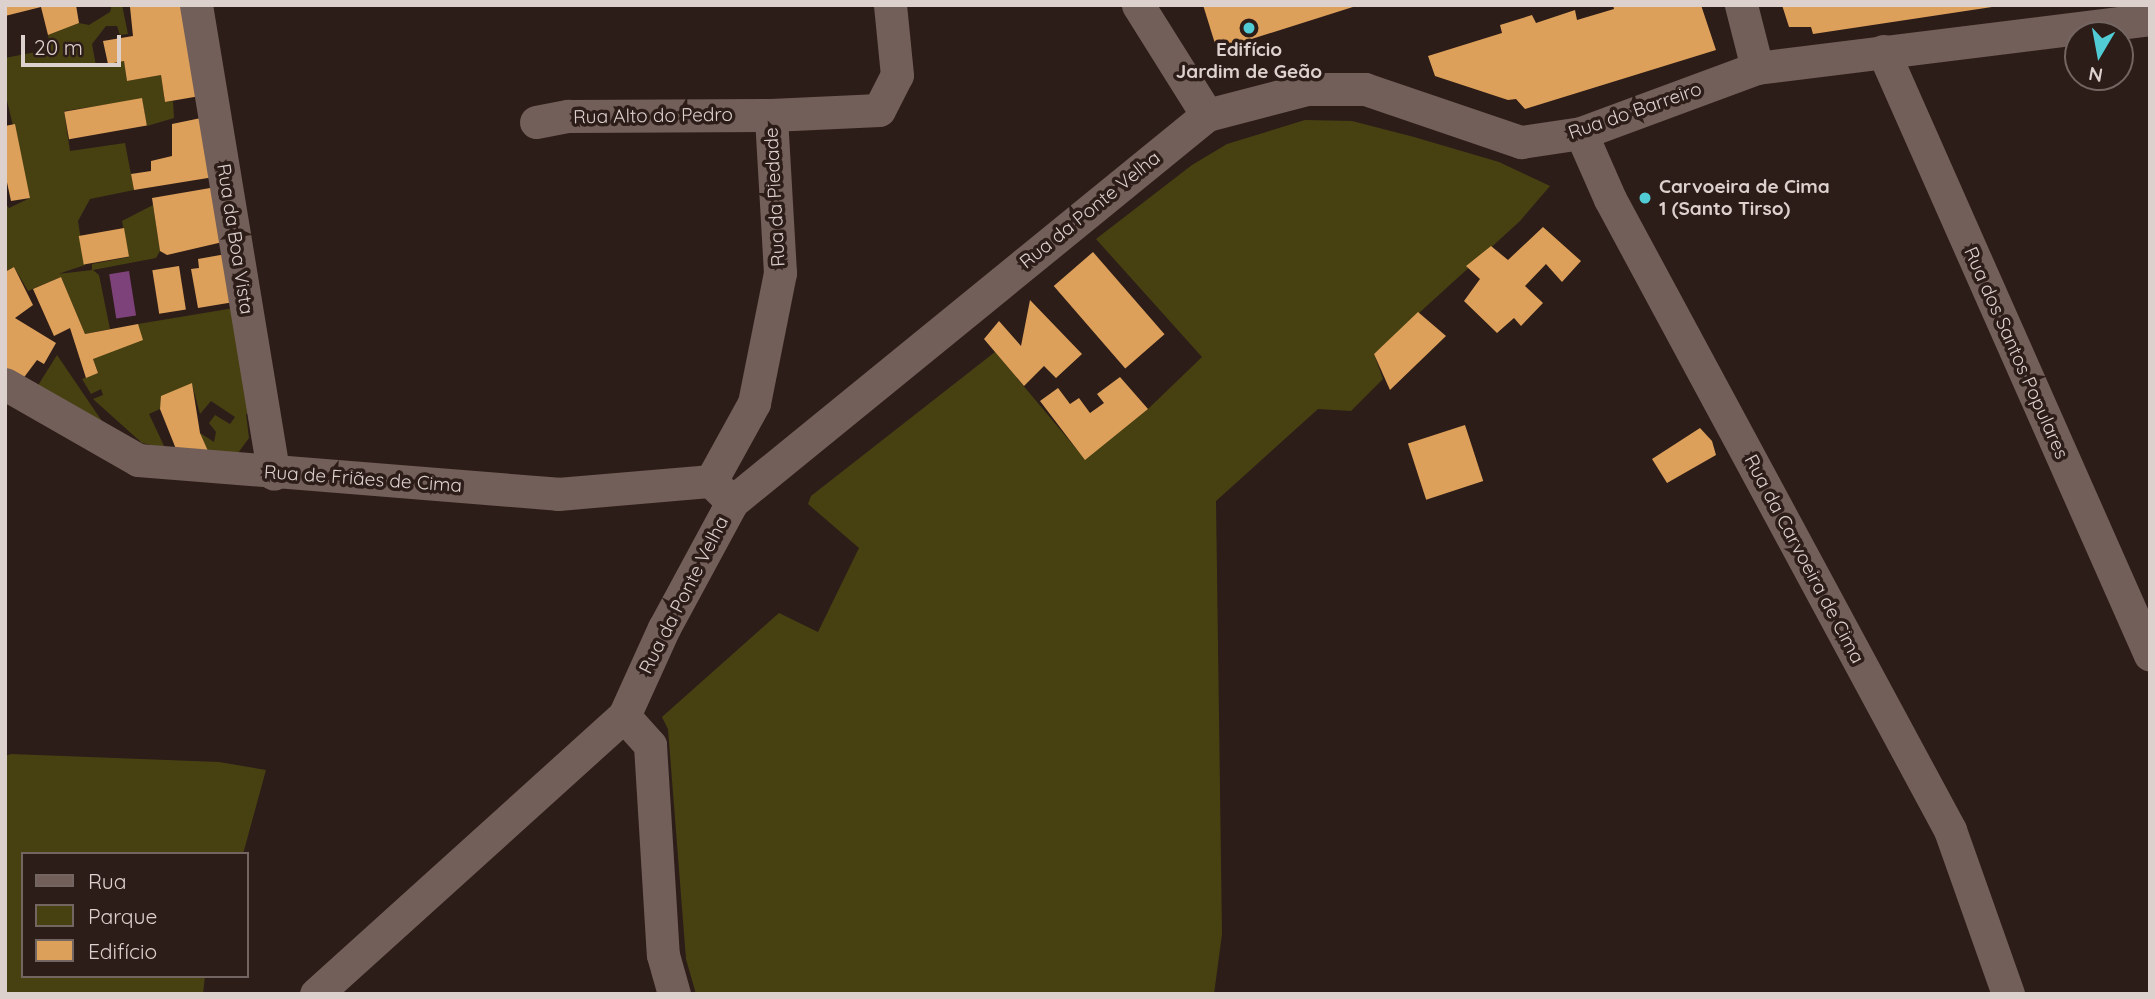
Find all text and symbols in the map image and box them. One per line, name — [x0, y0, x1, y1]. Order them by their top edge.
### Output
marker: Edifício Jardim de Geão — [1241, 20, 1257, 36]
scale bar — [24, 21, 124, 65]
north arrow — [2064, 21, 2134, 91]
text: 20 m — [34, 34, 83, 60]
place label: Edifício Jardim de Geão — [1176, 39, 1322, 83]
text: N — [2087, 62, 2105, 88]
street label: Rua do Barreiro — [1565, 78, 1705, 144]
street label: Rua Alto do Pedro — [573, 103, 733, 129]
street label: Rua da Piedade — [760, 127, 790, 267]
street label: Rua da Ponte Velha — [1015, 146, 1165, 274]
street label: Rua da Boa Vista — [212, 162, 258, 316]
place label: Carvoeira de Cima 1 (Santo Tirso) — [1659, 176, 1830, 220]
marker: Carvoeira de Cima 1 (Santo Tirso) — [1637, 190, 1653, 206]
street label: Rua dos Santos Populares — [1959, 243, 2073, 463]
street label: Rua da Carvoeira de Cima — [1739, 451, 1869, 667]
street label: Rua de Friães de Cima — [263, 461, 463, 497]
street label: Rua da Ponte Velha — [634, 512, 734, 678]
legend — [21, 852, 248, 978]
text: Rua — [88, 868, 127, 894]
text: Parque — [88, 903, 157, 929]
text: Edifício — [88, 938, 157, 964]

